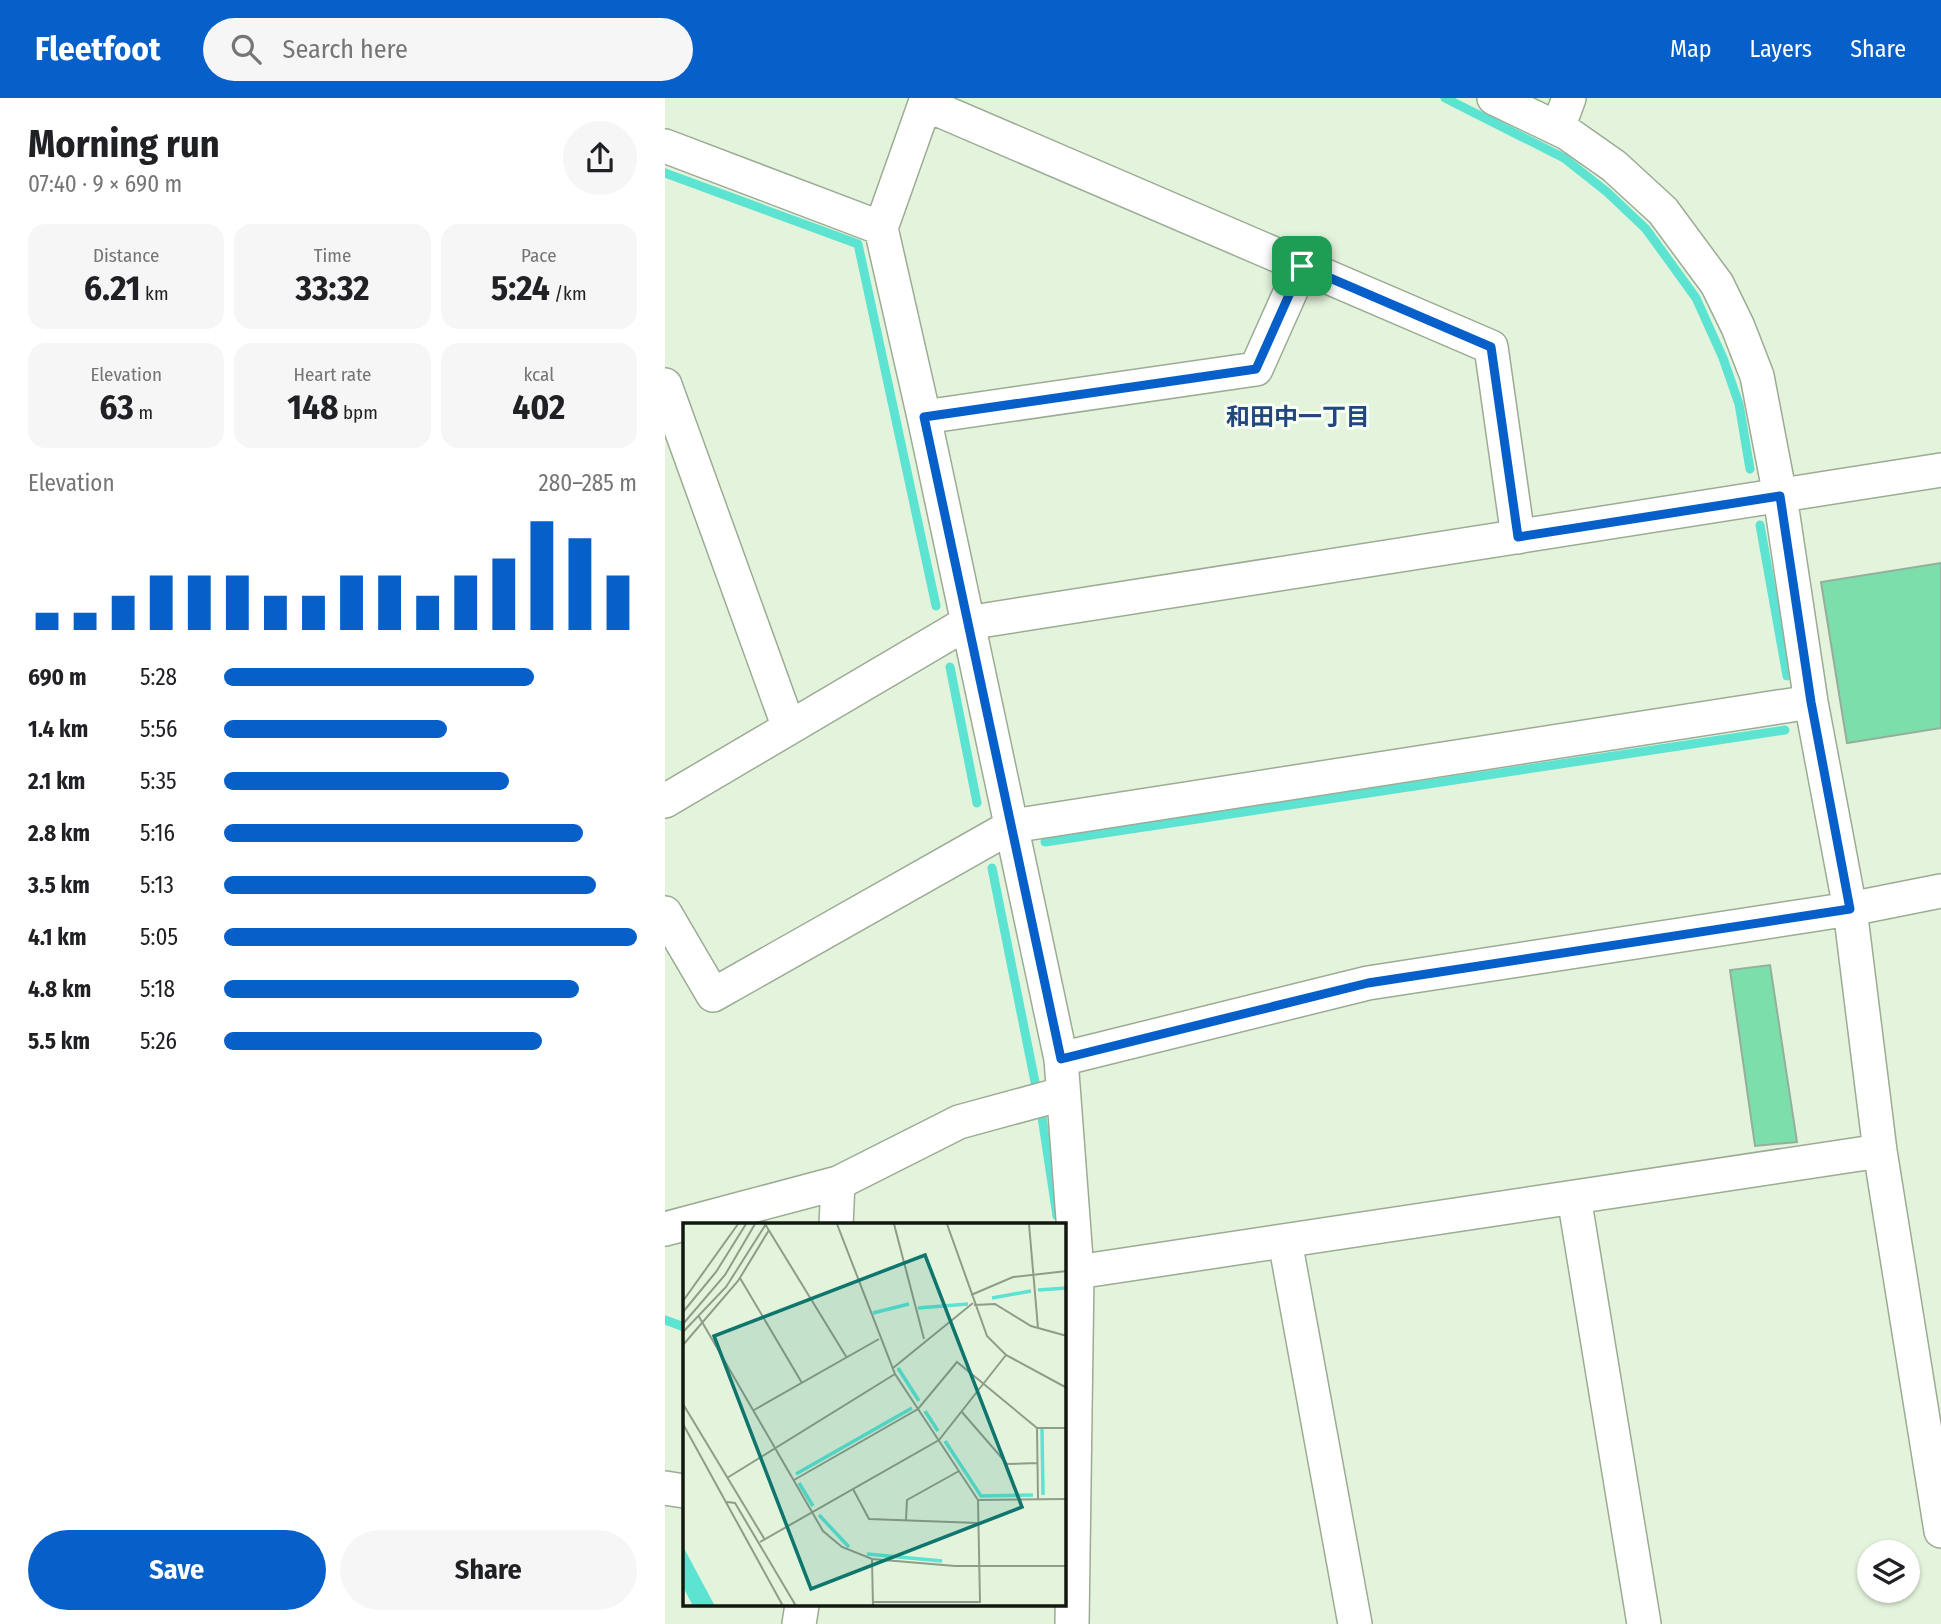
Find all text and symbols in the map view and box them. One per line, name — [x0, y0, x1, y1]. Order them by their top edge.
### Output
search box — [203, 18, 693, 81]
text: Fleetfoot — [35, 29, 161, 69]
icon: search — [227, 30, 265, 68]
text: Search here — [283, 34, 408, 65]
text: Map — [1670, 35, 1712, 63]
text: Layers — [1750, 35, 1812, 63]
text: Share — [1850, 35, 1906, 63]
text: Morning run — [28, 121, 220, 167]
button: share — [563, 121, 637, 195]
text: 07:40 · 9 × 690 m — [28, 170, 182, 198]
pin — [1272, 236, 1332, 296]
text: Distance — [93, 244, 159, 267]
text: Time — [314, 244, 351, 267]
text: Pace — [521, 244, 557, 267]
icon: arrive — [1283, 247, 1321, 285]
text: 6.21 — [84, 267, 141, 309]
text: 33:32 — [295, 267, 370, 309]
text: 5:24 — [491, 267, 550, 309]
text: km — [141, 282, 169, 305]
text: /km — [550, 282, 587, 305]
text: Elevation — [90, 363, 162, 386]
text: Heart rate — [293, 363, 372, 386]
text: kcal — [523, 363, 554, 386]
text: 63 — [99, 386, 134, 428]
text: 148 — [287, 386, 338, 428]
text: 402 — [512, 386, 565, 428]
text: m — [134, 401, 153, 424]
text: bpm — [338, 401, 378, 424]
district label: 和田中一丁目 — [1226, 403, 1370, 431]
text: Elevation — [28, 469, 115, 497]
text: 280–285 m — [539, 469, 637, 497]
text: 690 m — [28, 663, 87, 691]
text: 5:28 — [140, 663, 177, 691]
text: 1.4 km — [28, 715, 88, 743]
text: 5:56 — [140, 715, 178, 743]
text: 2.1 km — [28, 767, 85, 795]
text: 5:35 — [140, 767, 177, 795]
text: 2.8 km — [28, 819, 90, 847]
text: 5:16 — [140, 819, 175, 847]
text: 3.5 km — [28, 871, 90, 899]
text: 5:13 — [140, 871, 174, 899]
text: 4.1 km — [28, 923, 87, 951]
text: 5:05 — [140, 923, 178, 951]
text: 4.8 km — [28, 975, 91, 1003]
text: 5:18 — [140, 975, 175, 1003]
text: 5.5 km — [28, 1027, 90, 1055]
text: 5:26 — [140, 1027, 177, 1055]
inset map — [683, 1223, 1066, 1606]
button: Save — [28, 1530, 326, 1610]
button: Share — [340, 1530, 637, 1610]
map controls — [1857, 1540, 1920, 1603]
button: layers — [1857, 1540, 1920, 1603]

